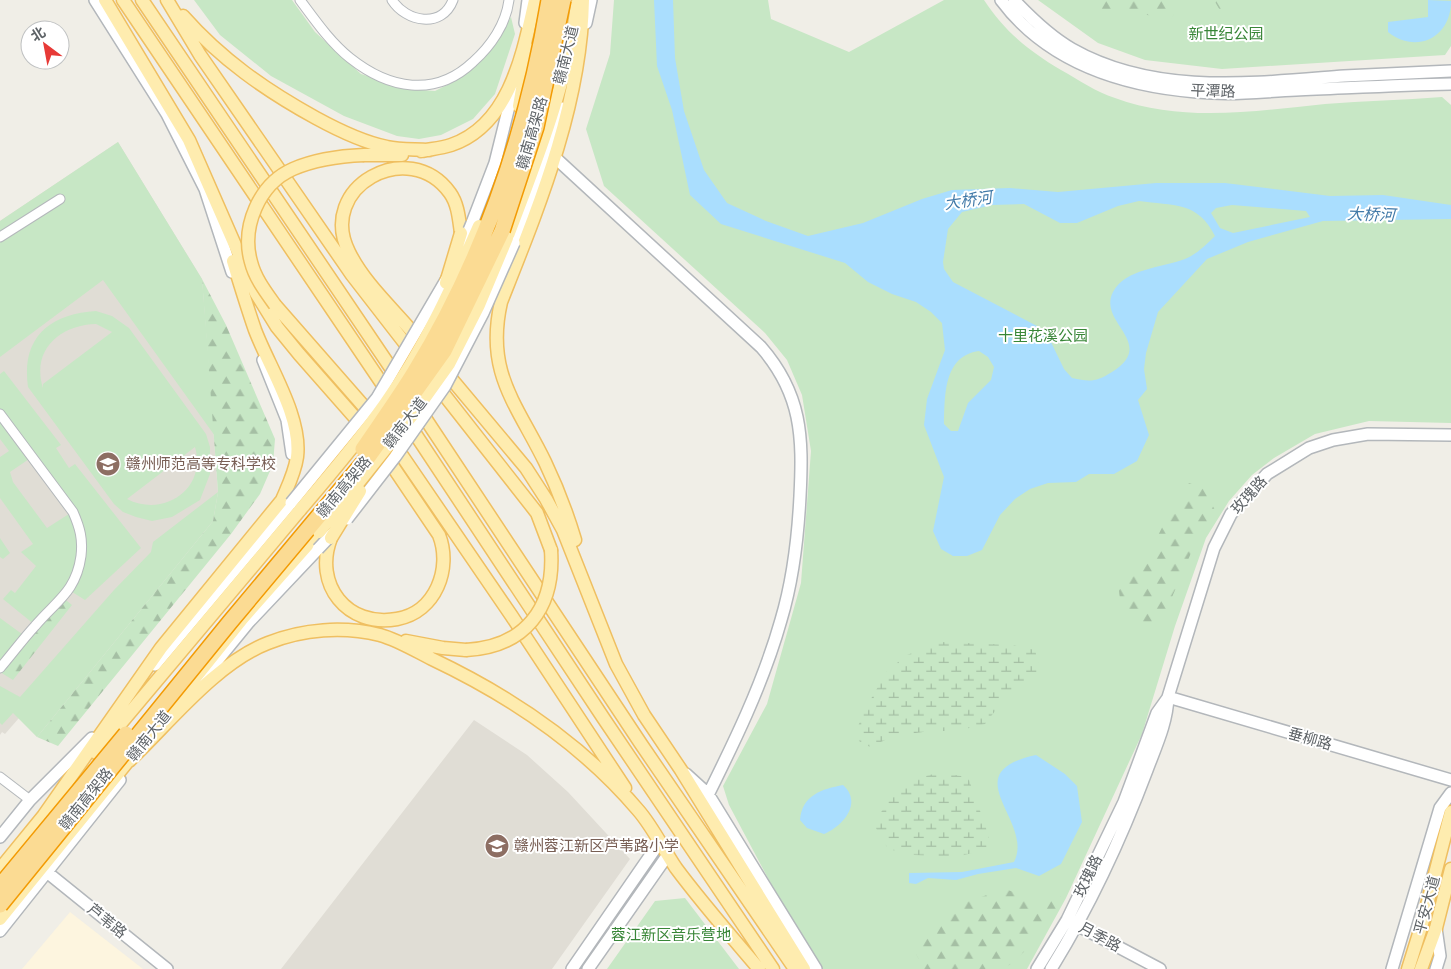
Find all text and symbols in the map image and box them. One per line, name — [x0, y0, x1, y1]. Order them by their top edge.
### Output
north arrow — [20, 20, 70, 70]
text: 北 — [28, 23, 48, 44]
street label: 赣南大道 — [550, 24, 582, 86]
park label: 新世纪公园 — [1188, 25, 1264, 43]
street label: 平潭路 — [1190, 81, 1236, 101]
street label: 赣南高架路 — [513, 94, 551, 172]
water label: 大桥河 — [943, 187, 996, 213]
water label: 大桥河 — [1347, 204, 1398, 225]
park label: 十里花溪公园 — [998, 327, 1088, 345]
street label: 赣南大道 — [379, 394, 431, 452]
school or university icon: 赣州师范高等专科学校 — [95, 451, 121, 477]
street label: 赣南高架路 — [313, 452, 375, 522]
place label: 赣州师范高等专科学校 — [126, 455, 276, 473]
street label: 玫瑰路 — [1227, 472, 1271, 518]
street label: 赣南大道 — [123, 707, 175, 765]
street label: 垂柳路 — [1286, 724, 1334, 754]
street label: 赣南高架路 — [55, 764, 117, 834]
school or university icon: 赣州蓉江新区芦苇路小学 — [484, 833, 510, 859]
place label: 赣州蓉江新区芦苇路小学 — [514, 837, 679, 855]
street label: 玫瑰路 — [1070, 852, 1106, 900]
street label: 平安大道 — [1411, 874, 1443, 936]
street label: 芦苇路 — [84, 900, 130, 942]
street label: 月季路 — [1076, 918, 1124, 956]
park label: 蓉江新区音乐营地 — [611, 926, 731, 944]

